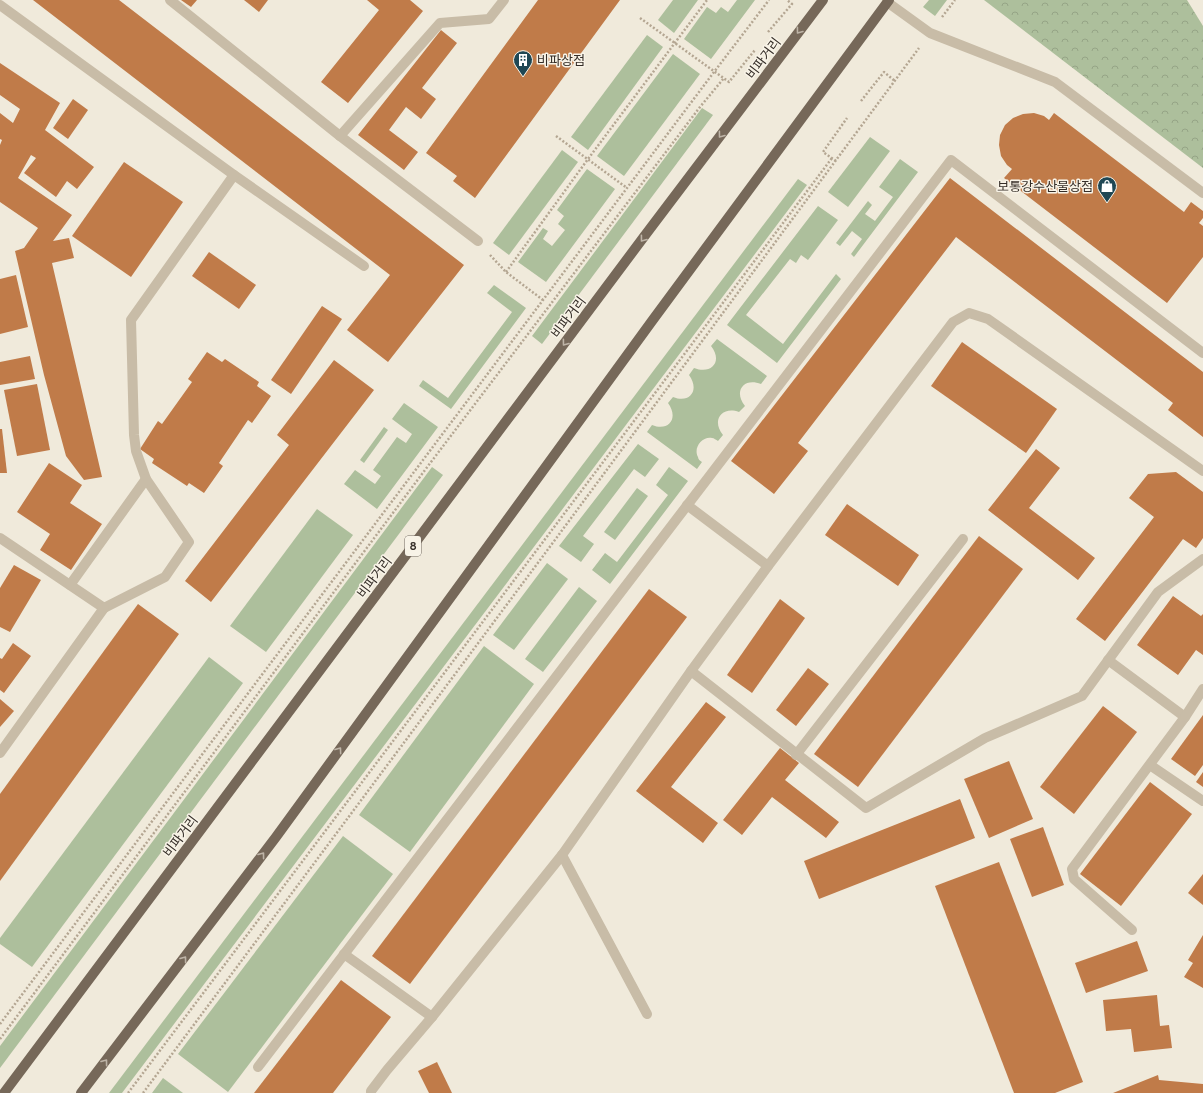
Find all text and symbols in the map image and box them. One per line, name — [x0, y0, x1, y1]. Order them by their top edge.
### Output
one-way arrow — [797, 27, 804, 34]
street label: 비파거리 — [742, 34, 784, 82]
building icon: 비파상점 — [512, 49, 534, 77]
place label: 비파상점 — [537, 52, 585, 68]
one-way arrow — [719, 130, 726, 137]
shop icon: 보통강수산물상점 — [1096, 175, 1118, 203]
place label: 보통강수산물상점 — [997, 178, 1093, 194]
one-way arrow — [640, 234, 647, 241]
street label: 비파거리 — [547, 293, 589, 341]
one-way arrow — [563, 338, 570, 345]
road number: 8 — [405, 536, 421, 556]
street label: 비파거리 — [353, 553, 395, 601]
one-way arrow — [334, 748, 341, 755]
street label: 비파거리 — [159, 812, 201, 860]
one-way arrow — [258, 853, 265, 860]
one-way arrow — [179, 956, 186, 963]
one-way arrow — [100, 1059, 108, 1066]

